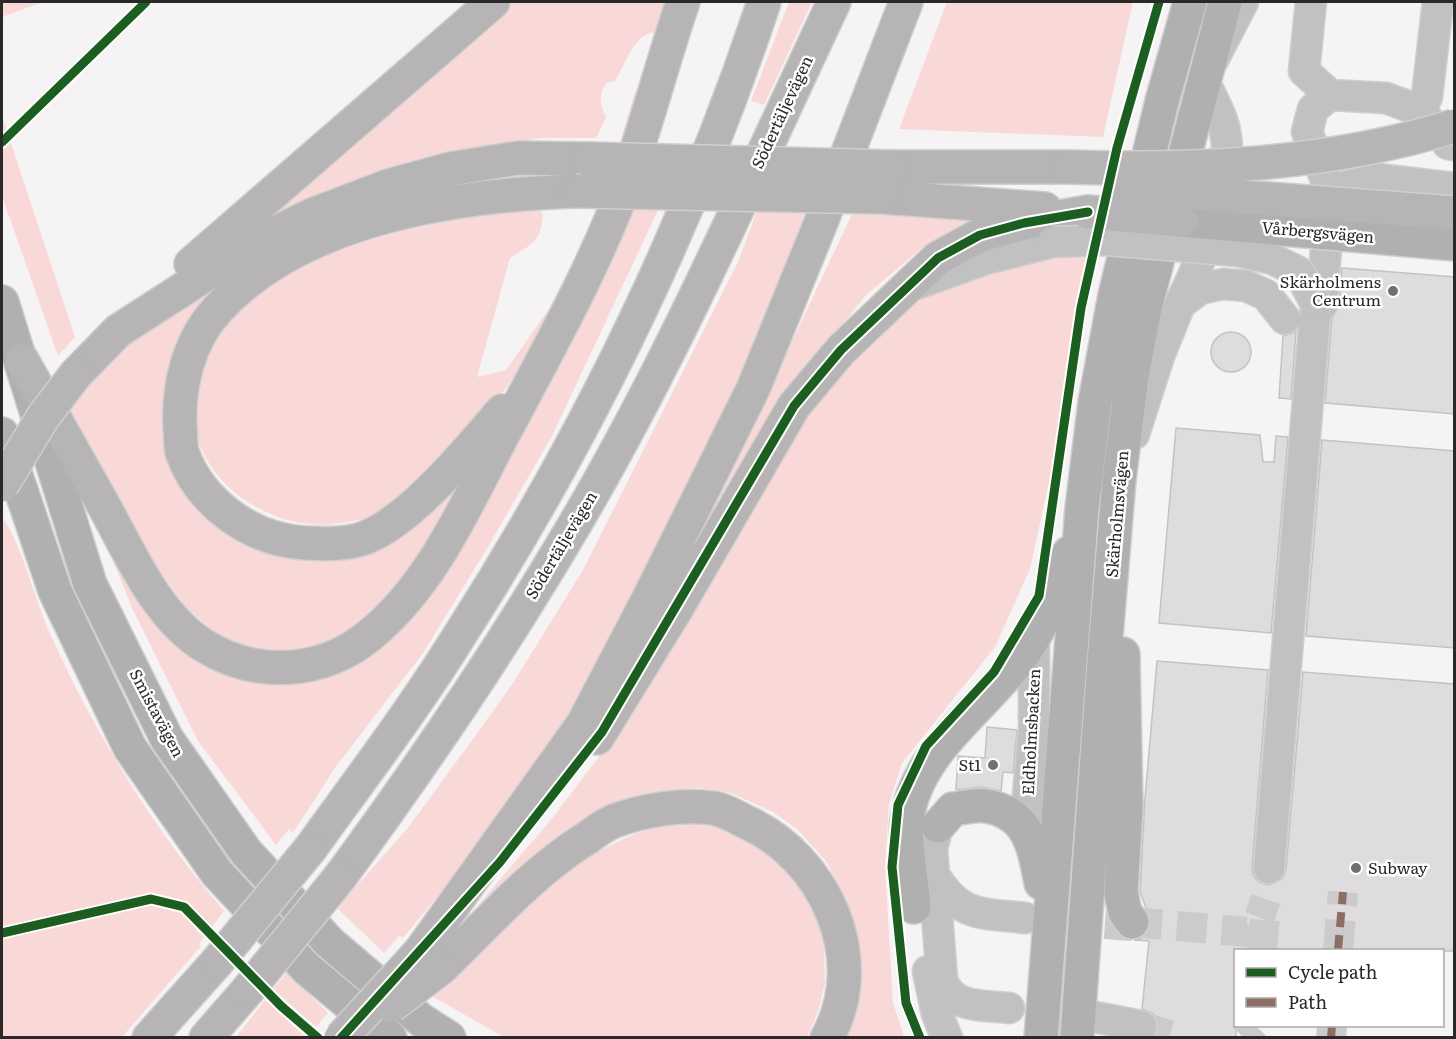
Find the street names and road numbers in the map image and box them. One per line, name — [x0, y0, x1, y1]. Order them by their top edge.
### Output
street label: Södertäljevägen — [744, 51, 818, 172]
street label: Vårbergsvägen — [1261, 214, 1376, 248]
street label: Skärholmsvägen — [1098, 449, 1134, 579]
street label: Södertäljevägen — [518, 486, 602, 603]
street label: Smistavägen — [125, 664, 191, 761]
street label: Eldholmsbacken — [1015, 668, 1045, 796]

